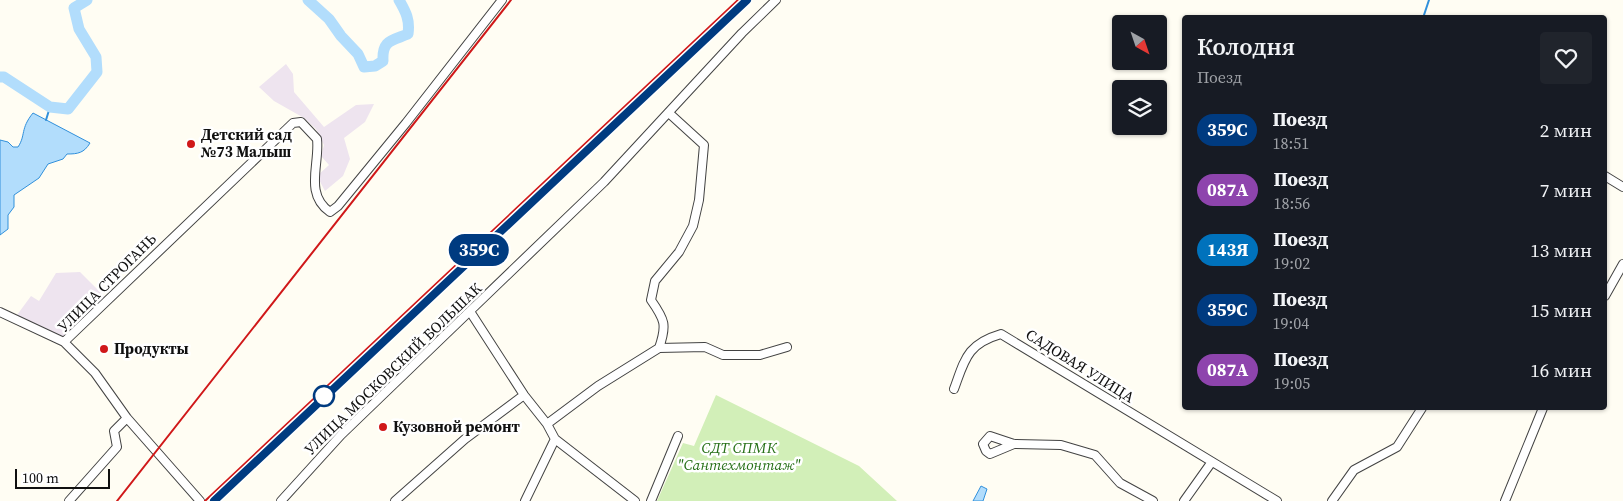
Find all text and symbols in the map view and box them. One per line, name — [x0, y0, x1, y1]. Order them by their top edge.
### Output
north arrow — [1112, 15, 1168, 70]
map controls — [1112, 15, 1167, 135]
text: Колодня — [1197, 30, 1295, 63]
button: heart — [1540, 32, 1592, 84]
text: Поезд — [1197, 66, 1242, 88]
button: layers — [1112, 80, 1167, 135]
text: Поезд — [1272, 106, 1328, 132]
text: 359С — [1207, 117, 1247, 142]
text: 2 мин — [1540, 117, 1592, 143]
place label: Детский сад №73 Малыш — [200, 124, 292, 162]
text: 18:51 — [1272, 132, 1309, 154]
marker: Детский сад №73 Малыш — [185, 138, 197, 150]
text: Поезд — [1273, 166, 1329, 192]
text: 087А — [1207, 177, 1248, 202]
text: 7 мин — [1540, 177, 1592, 203]
text: 18:56 — [1273, 192, 1310, 214]
text: Поезд — [1273, 226, 1329, 252]
street label: УЛИЦА СТРОГАНЬ — [53, 229, 161, 337]
line badge: 359С — [444, 234, 514, 266]
text: 359С — [459, 237, 499, 262]
text: 143Я — [1207, 237, 1248, 262]
text: 13 мин — [1530, 237, 1592, 263]
text: 19:02 — [1273, 252, 1310, 274]
street label: УЛИЦА МОСКОВСКИЙ БОЛЬШАК — [299, 278, 486, 459]
text: Поезд — [1272, 286, 1328, 312]
text: 359С — [1207, 297, 1247, 322]
text: 15 мин — [1530, 297, 1592, 323]
text: 19:04 — [1272, 312, 1309, 334]
street label: САДОВАЯ УЛИЦА — [1022, 324, 1139, 407]
place label: Продукты — [114, 338, 189, 359]
marker: Продукты — [98, 343, 110, 355]
text: Поезд — [1273, 346, 1329, 372]
text: 087А — [1207, 357, 1248, 382]
text: 16 мин — [1530, 357, 1592, 383]
text: 19:05 — [1273, 372, 1310, 394]
unlabelled marker — [313, 385, 335, 407]
place label: Кузовной ремонт — [393, 416, 520, 437]
marker: Кузовной ремонт — [377, 421, 389, 433]
park label: СДТ СПМК "Сантехмонтаж" — [677, 437, 801, 475]
scale bar — [15, 466, 110, 489]
text: 100 m — [22, 468, 59, 488]

